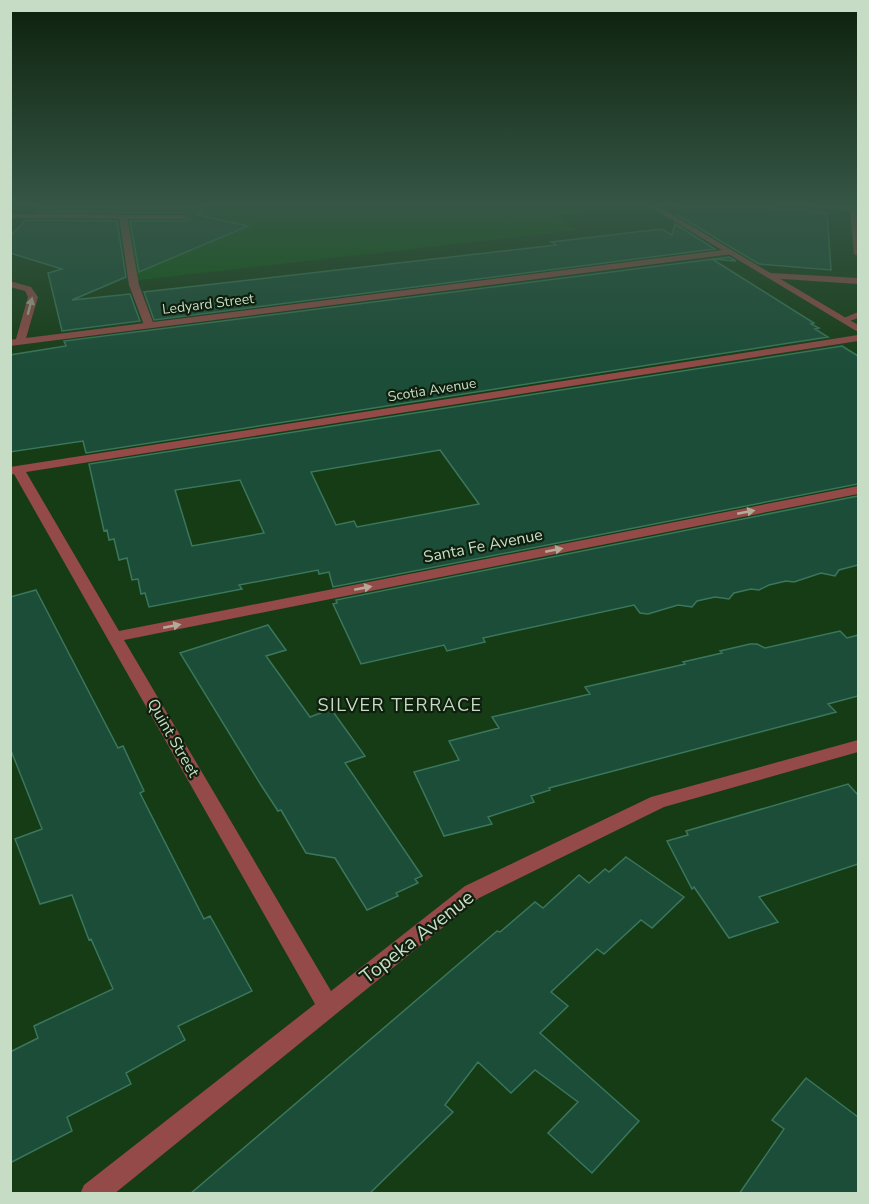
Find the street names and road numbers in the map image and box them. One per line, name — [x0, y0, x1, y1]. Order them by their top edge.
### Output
street label: Ledyard Street — [161, 289, 255, 319]
street label: Scotia Avenue — [386, 374, 478, 406]
street label: Santa Fe Avenue — [421, 524, 545, 568]
street label: Quint Street — [142, 695, 205, 782]
street label: Topeka Avenue — [354, 884, 480, 990]

